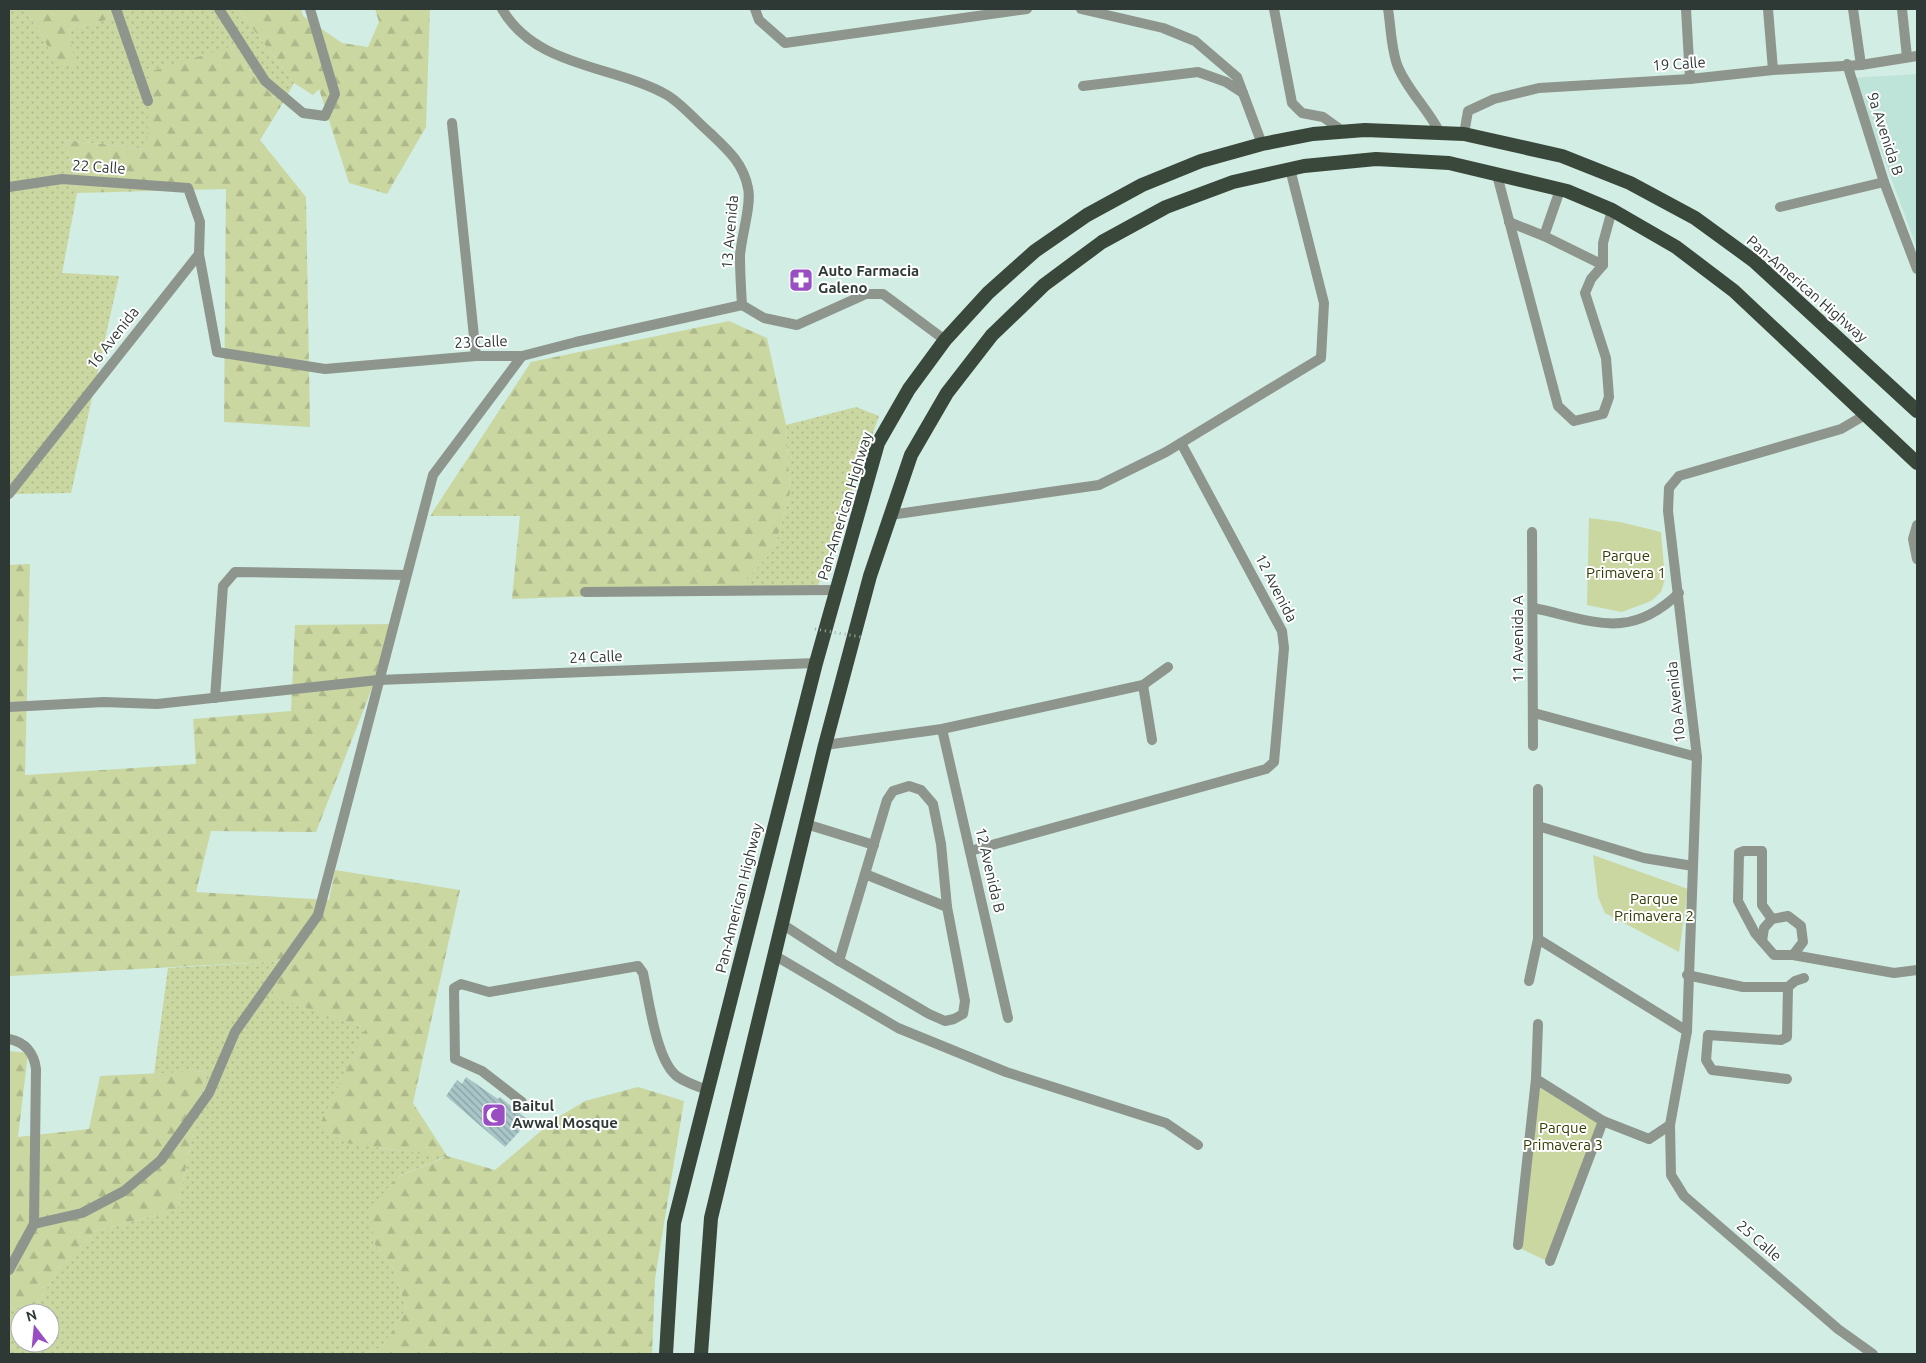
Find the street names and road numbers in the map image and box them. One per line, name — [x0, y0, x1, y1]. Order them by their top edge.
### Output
street label: 19 Calle — [1652, 53, 1706, 74]
street label: 9a Avenida B — [1864, 90, 1907, 178]
street label: 22 Calle — [72, 156, 126, 177]
street label: 13 Avenida — [718, 194, 741, 270]
street label: Pan-American Highway — [1744, 232, 1871, 346]
street label: 16 Avenida — [83, 303, 142, 372]
street label: 23 Calle — [454, 332, 508, 351]
street label: Pan-American Highway — [814, 430, 875, 582]
street label: 12 Avenida — [1252, 551, 1301, 625]
street label: 11 Avenida A — [1509, 595, 1526, 683]
street label: 24 Calle — [569, 647, 623, 666]
street label: 10a Avenida — [1663, 660, 1688, 744]
street label: Pan-American Highway — [712, 821, 765, 975]
street label: 12 Avenida B — [972, 826, 1009, 914]
street label: 25 Calle — [1734, 1217, 1785, 1265]

